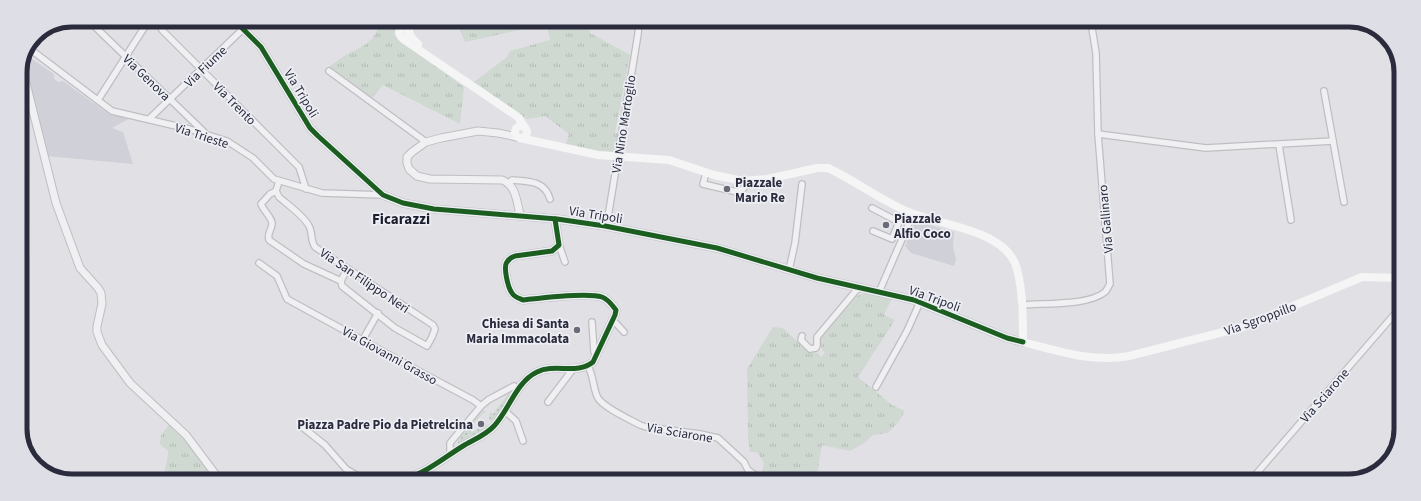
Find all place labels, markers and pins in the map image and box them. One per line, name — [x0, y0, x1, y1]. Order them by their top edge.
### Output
place label: Piazzale Mario Re — [735, 174, 785, 207]
marker: Piazzale Mario Re — [722, 184, 732, 194]
place label: Piazzale Alfio Coco — [893, 210, 951, 243]
marker: Piazzale Alfio Coco — [881, 220, 891, 230]
place label: Chiesa di Santa Maria Immacolata — [466, 315, 569, 348]
marker: Chiesa di Santa Maria Immacolata — [572, 325, 582, 335]
place label: Piazza Padre Pio da Pietrelcina — [297, 416, 473, 434]
marker: Piazza Padre Pio da Pietrelcina — [476, 419, 486, 429]

